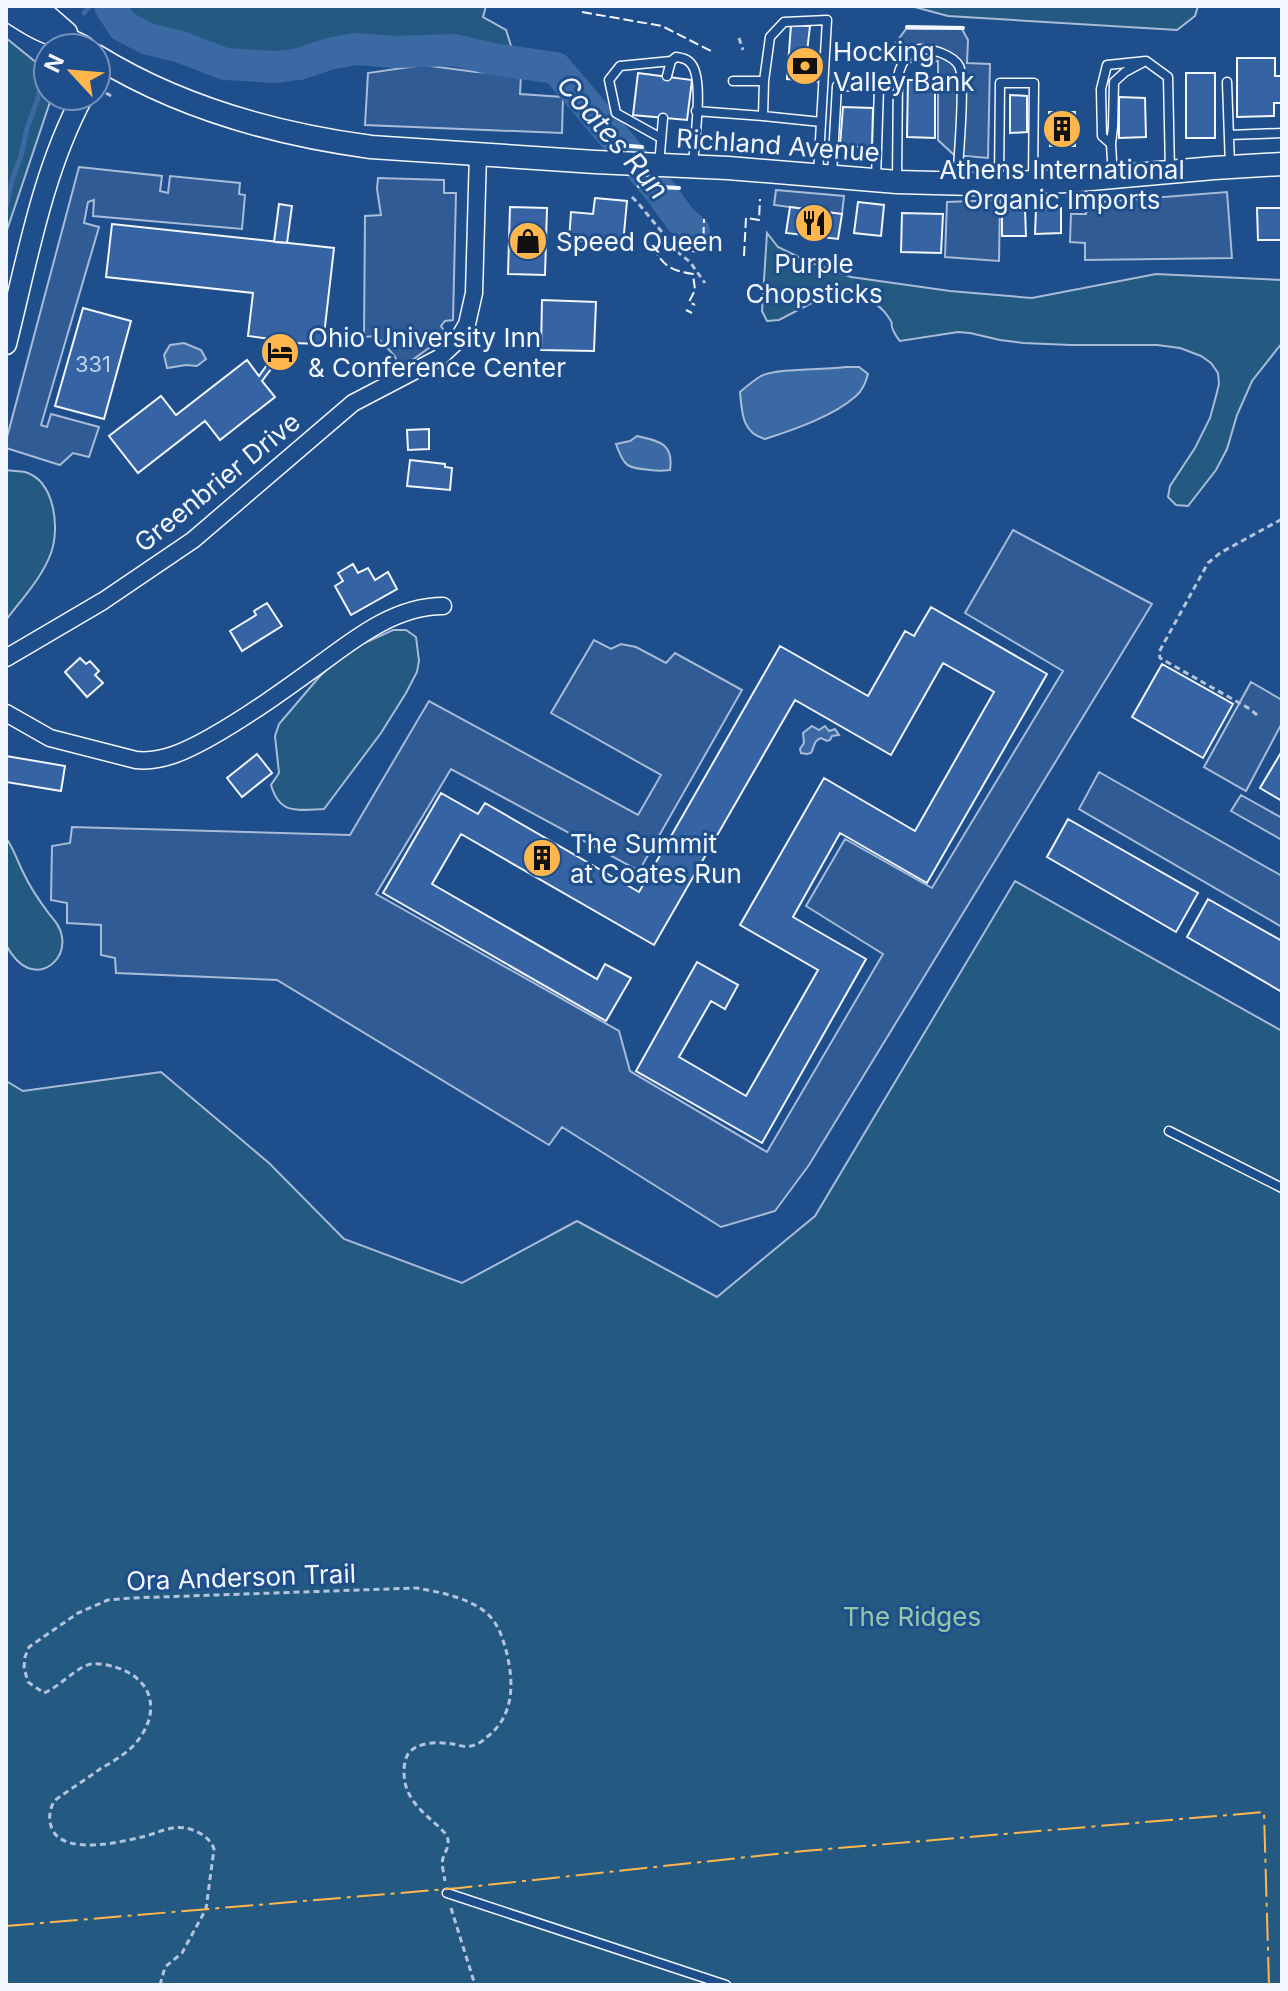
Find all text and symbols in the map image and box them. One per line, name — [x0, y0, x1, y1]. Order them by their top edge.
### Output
north arrow — [32, 32, 112, 112]
place label: Hocking Valley Bank — [833, 36, 975, 97]
bank icon: Hocking Valley Bank — [784, 45, 826, 87]
text: N — [39, 50, 69, 76]
water label: Coates Run — [550, 68, 676, 206]
building icon: Athens International Organic Imports — [1041, 108, 1083, 150]
street label: Richland Avenue — [675, 122, 881, 168]
place label: Athens International Organic Imports — [939, 154, 1185, 215]
restaurant icon: Purple Chopsticks — [793, 202, 835, 244]
shop icon: Speed Queen — [507, 220, 549, 262]
place label: Speed Queen — [556, 226, 723, 257]
place label: Purple Chopsticks — [745, 248, 883, 309]
place label: Ohio University Inn & Conference Center — [308, 322, 566, 383]
hotel icon: Ohio University Inn & Conference Center — [259, 331, 301, 373]
house number: 331 — [75, 351, 111, 377]
street label: Greenbrier Drive — [128, 406, 306, 558]
place label: The Summit at Coates Run — [570, 828, 742, 889]
building icon: The Summit at Coates Run — [521, 837, 563, 879]
street label: Ora Anderson Trail — [126, 1557, 356, 1597]
park label: The Ridges — [843, 1601, 981, 1632]

